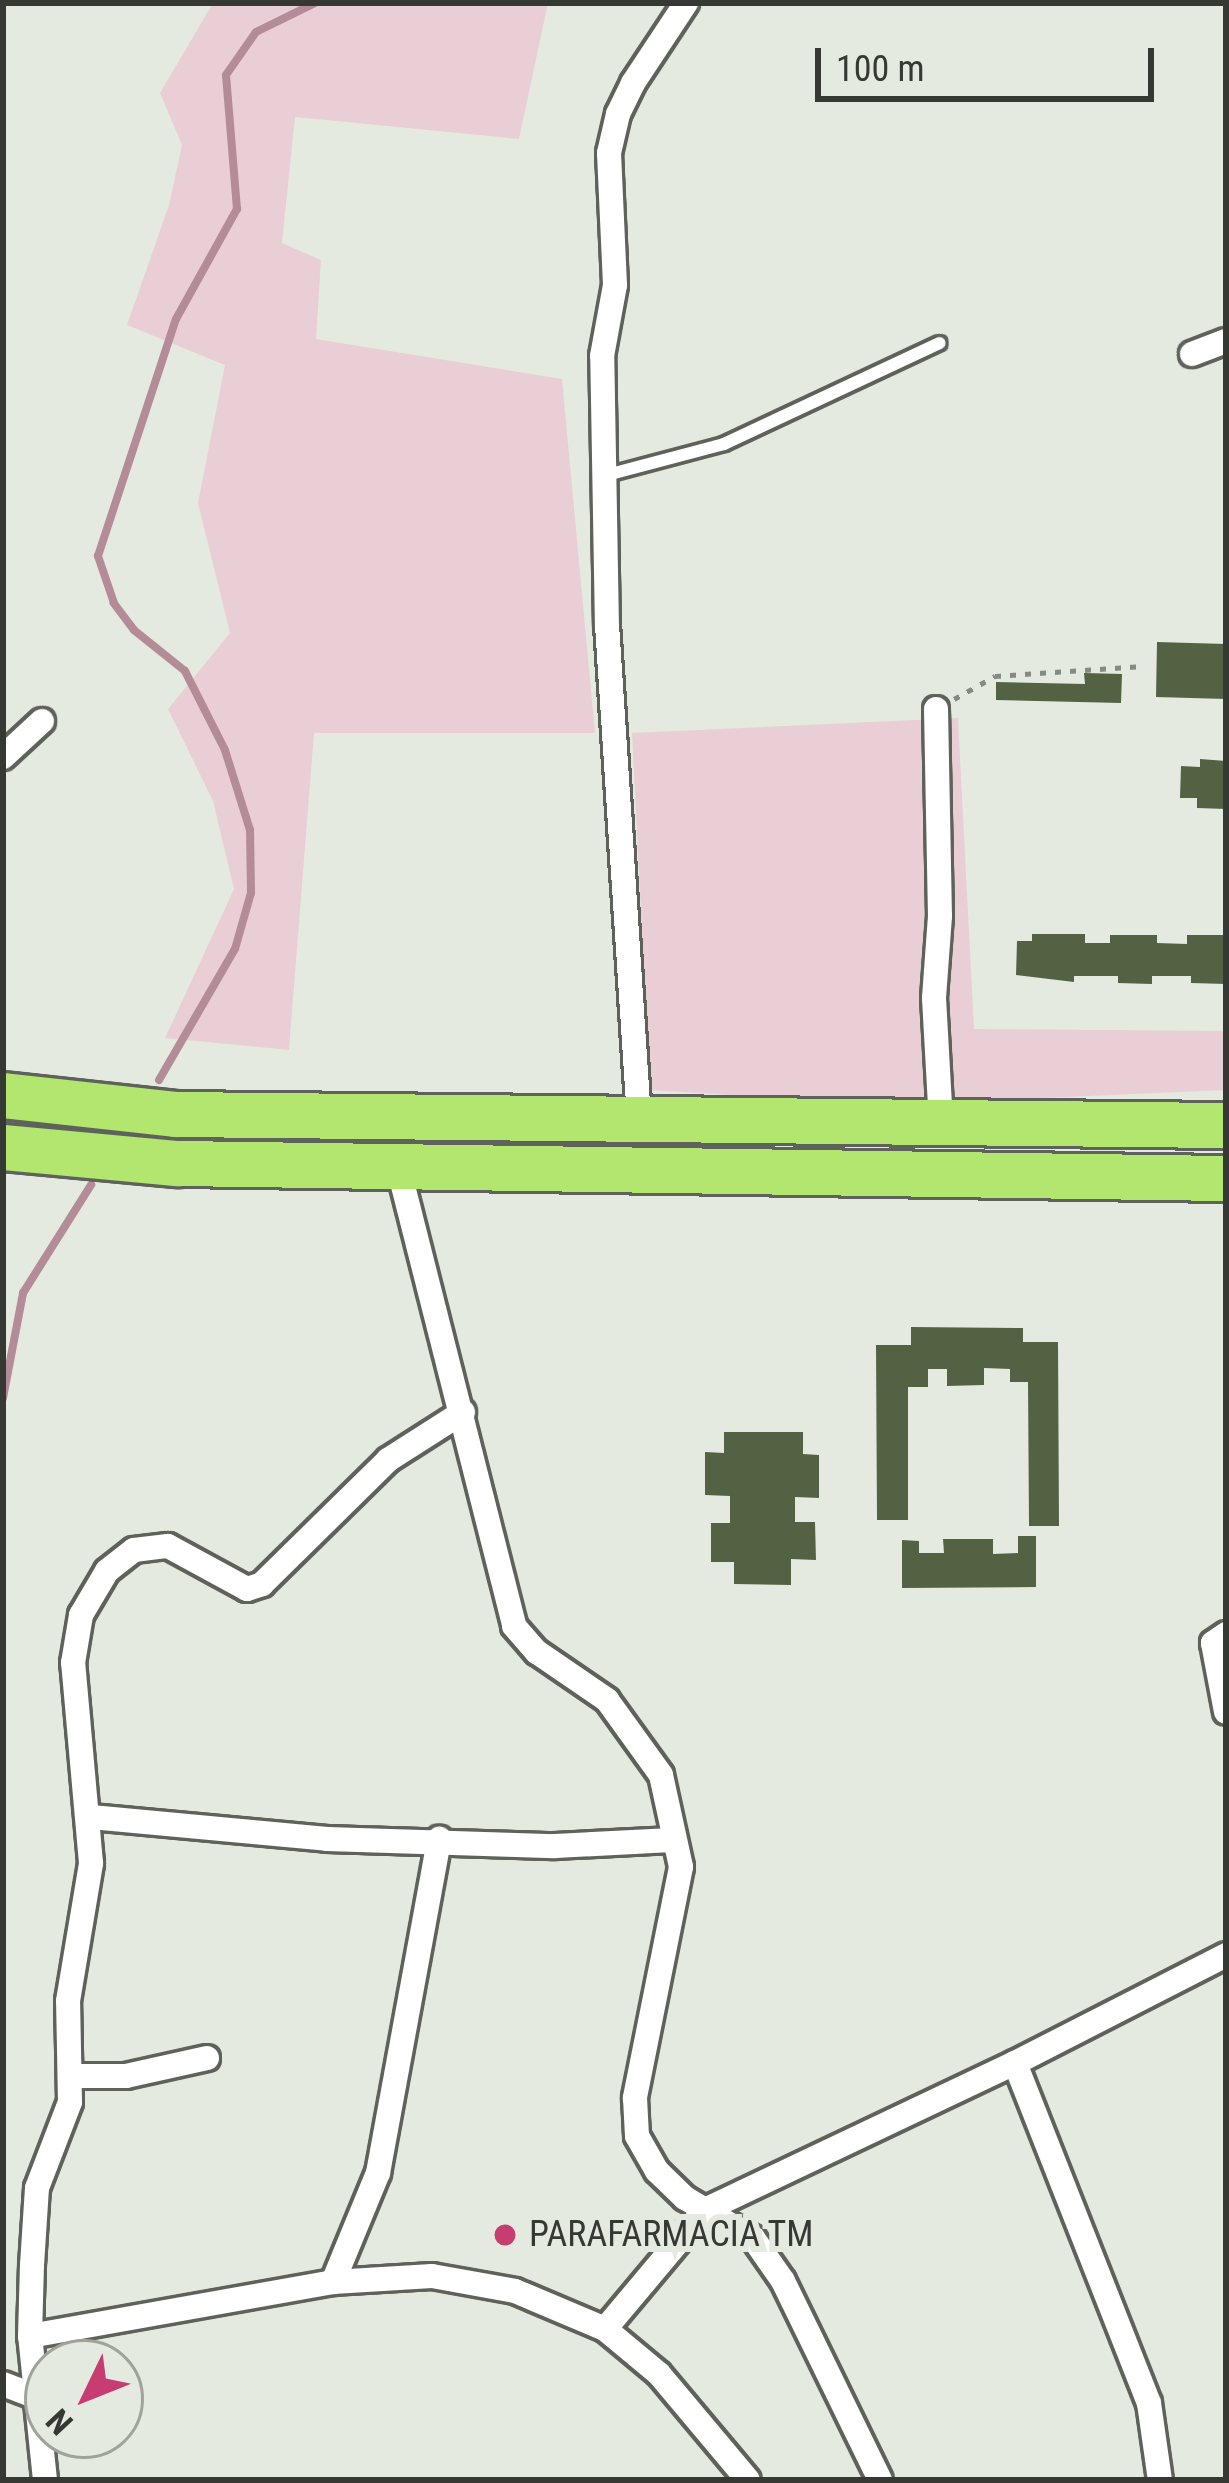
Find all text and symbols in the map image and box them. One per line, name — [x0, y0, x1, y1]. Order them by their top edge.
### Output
scale bar — [821, 24, 1160, 98]
text: 100 m — [836, 48, 925, 90]
place label: PARAFARMACIA TM — [529, 2213, 814, 2257]
marker: PARAFARMACIA TM — [492, 2222, 518, 2248]
north arrow — [24, 2339, 144, 2459]
text: N — [38, 2401, 81, 2443]

